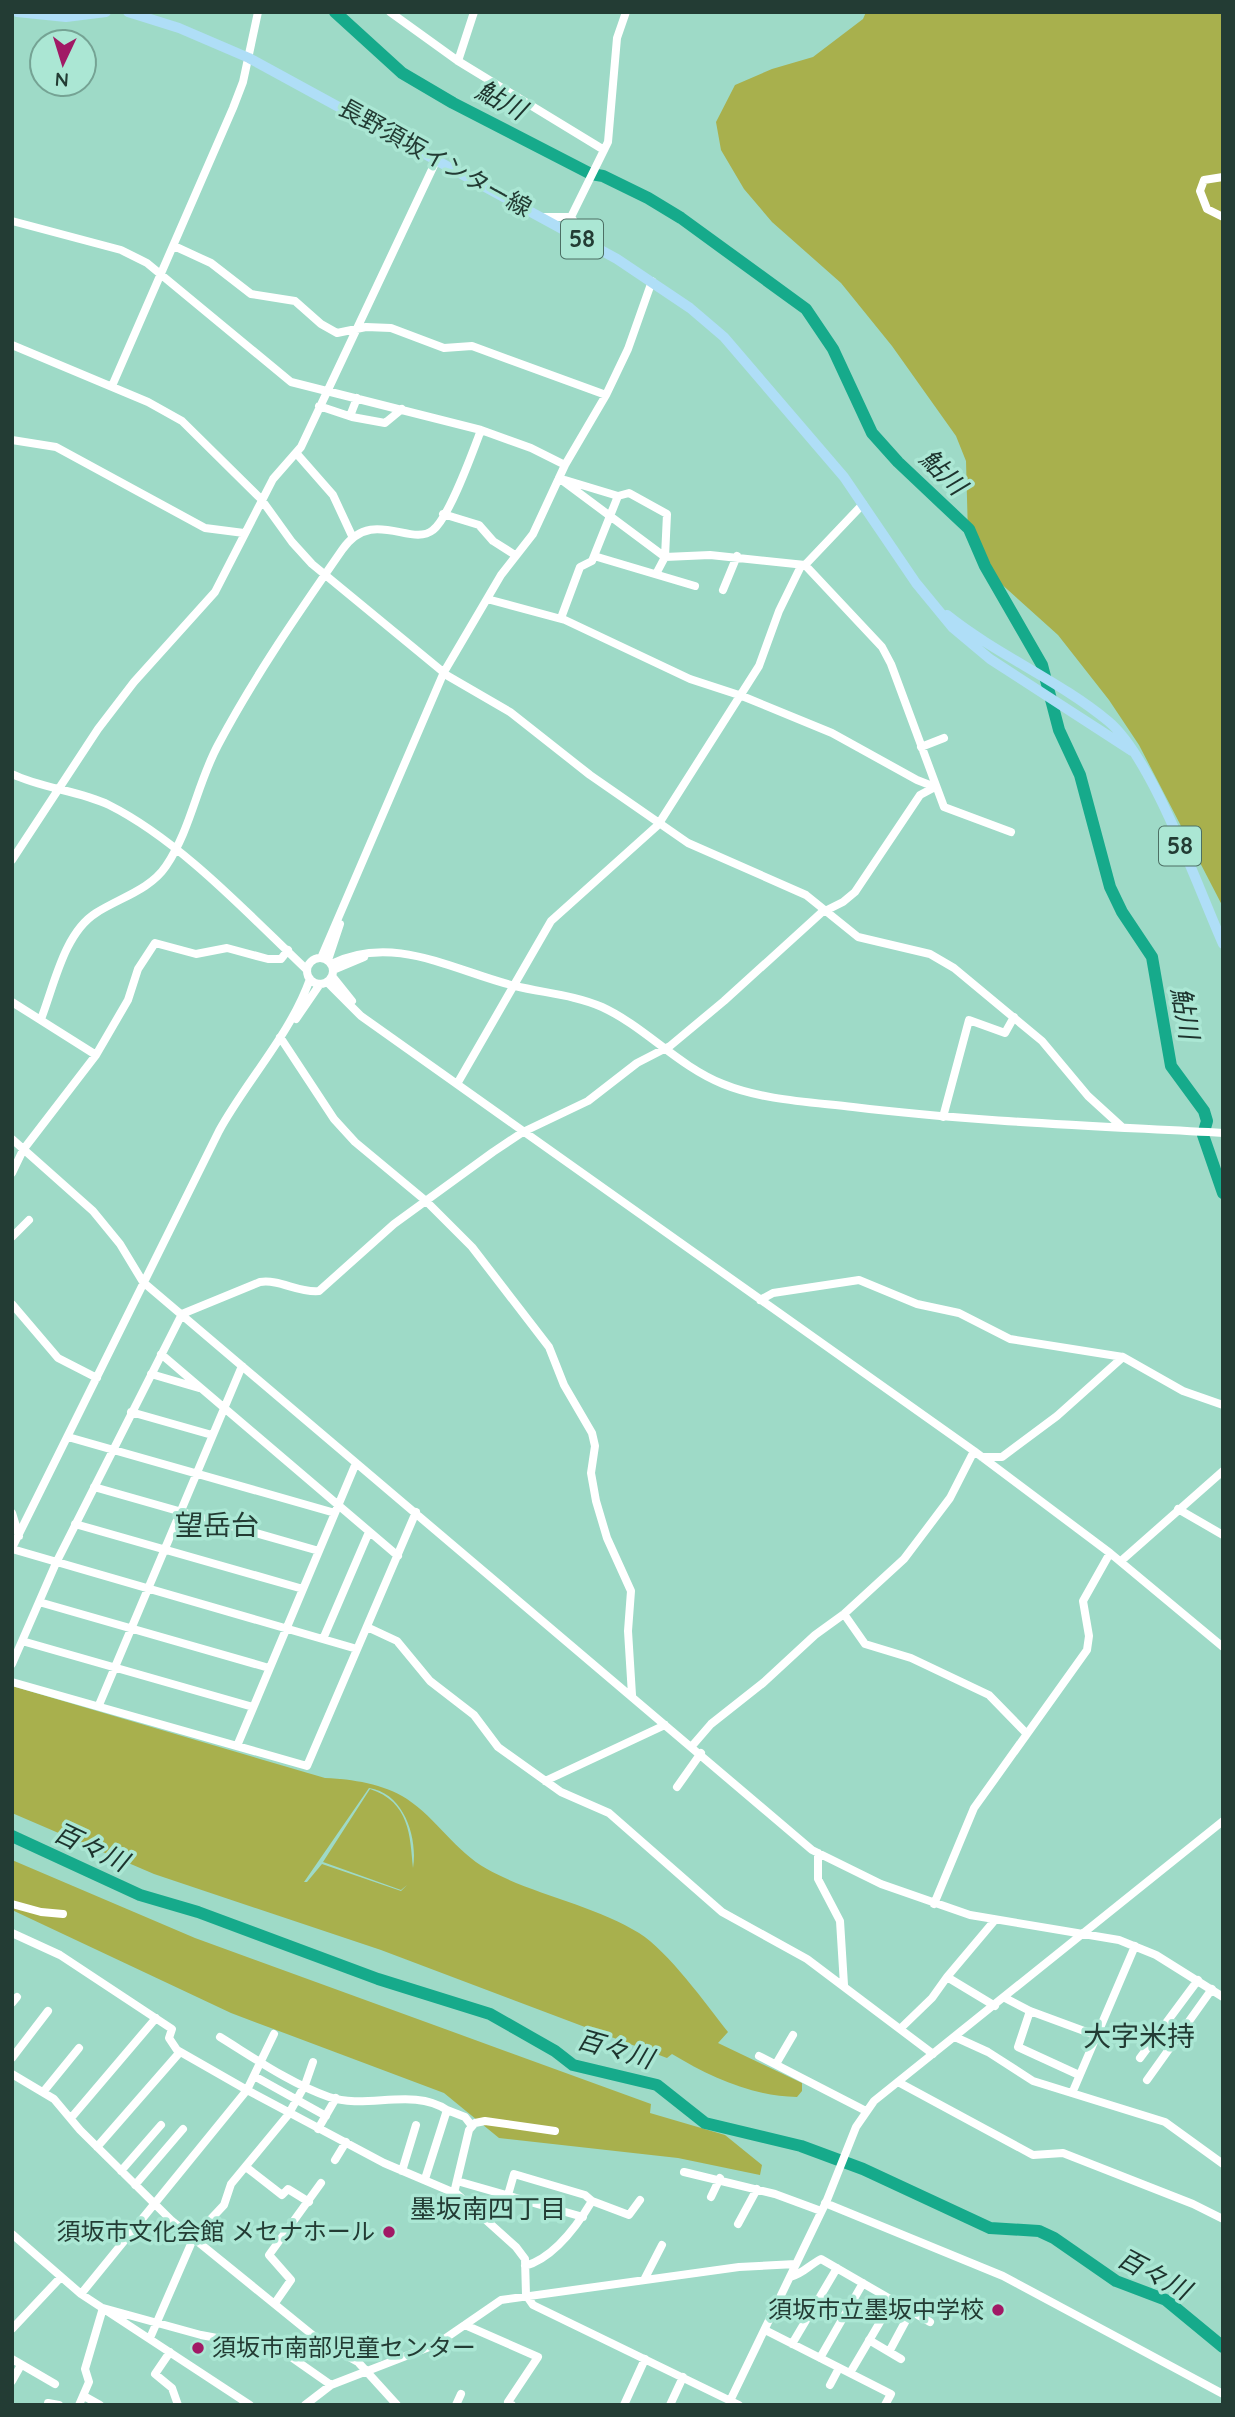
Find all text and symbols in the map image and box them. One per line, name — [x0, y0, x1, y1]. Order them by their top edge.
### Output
north arrow — [28, 28, 98, 98]
text: N — [54, 68, 70, 92]
water label: 鮎川 — [471, 73, 535, 128]
street label: 長野須坂インター線 — [334, 92, 537, 223]
road number: 58 — [561, 220, 603, 258]
water label: 鮎川 — [913, 442, 976, 504]
road number: 58 — [1159, 826, 1201, 866]
water label: 鮎川 — [1165, 984, 1207, 1044]
district label: 望岳台 — [175, 1507, 259, 1542]
water label: 百々川 — [49, 1815, 136, 1879]
district label: 大字米持 — [1083, 2018, 1195, 2053]
water label: 百々川 — [573, 2022, 660, 2076]
district label: 墨坂南四丁目 — [410, 2192, 566, 2225]
place label: 須坂市文化会館 メセナホール — [56, 2216, 375, 2246]
marker: 須坂市文化会館 メセナホール — [381, 2224, 397, 2240]
water label: 百々川 — [1112, 2241, 1199, 2308]
place label: 須坂市立墨坂中学校 — [768, 2294, 984, 2324]
marker: 須坂市立墨坂中学校 — [990, 2302, 1006, 2318]
place label: 須坂市南部児童センター — [212, 2332, 476, 2362]
marker: 須坂市南部児童センター — [190, 2340, 206, 2356]

